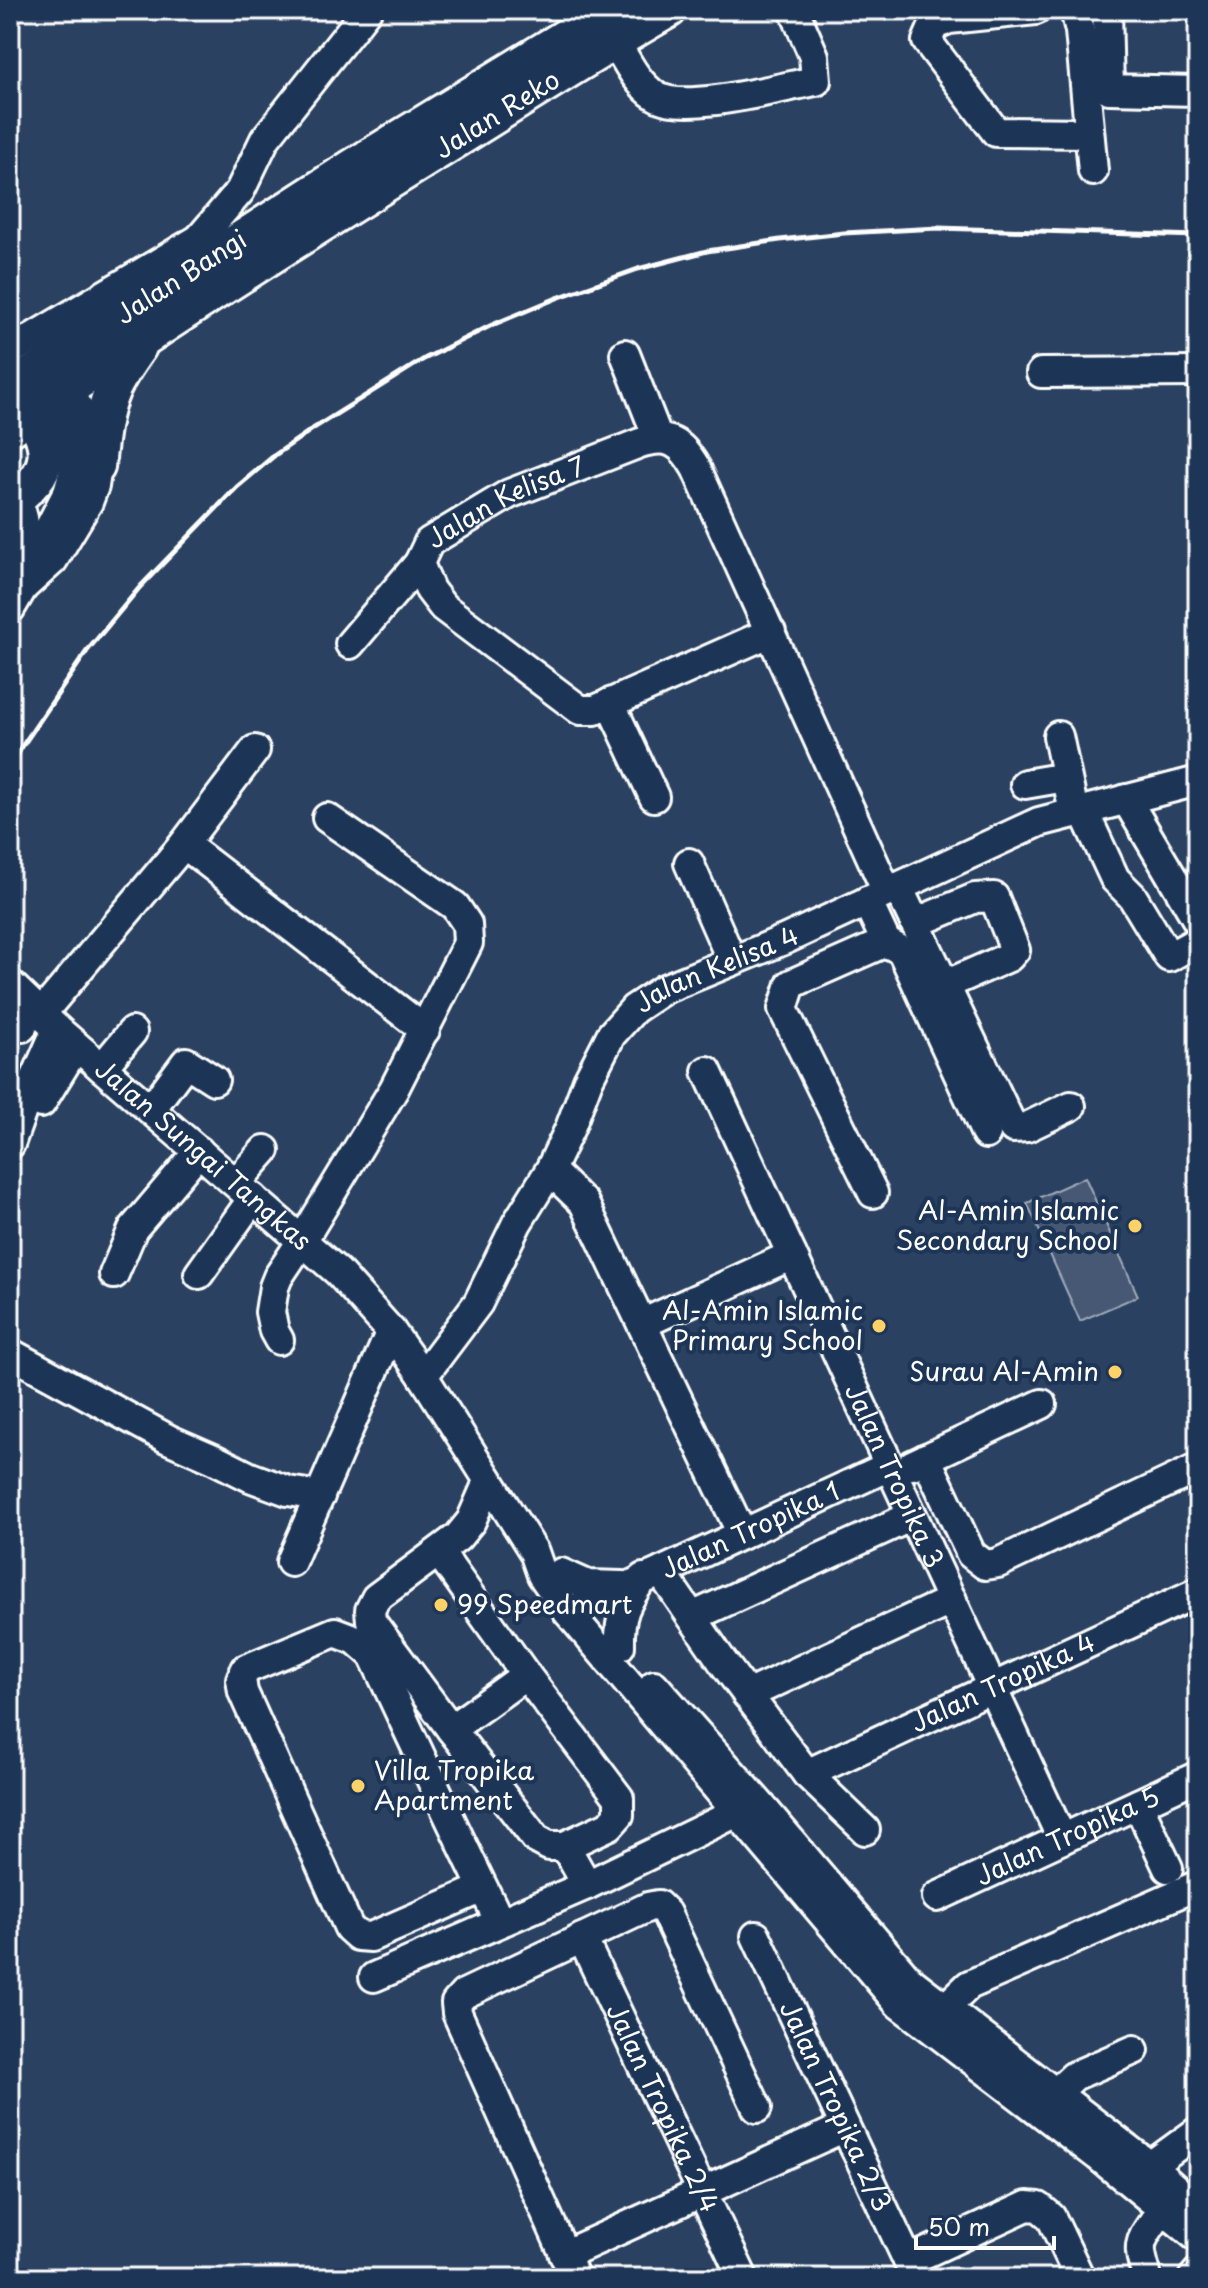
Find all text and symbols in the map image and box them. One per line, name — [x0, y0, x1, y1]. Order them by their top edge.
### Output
street label: Jalan Reko — [426, 59, 567, 167]
street label: Jalan Bangi — [107, 219, 254, 333]
street label: Jalan Kelisa 7 — [419, 445, 591, 557]
street label: Jalan Kelisa 4 — [626, 915, 805, 1022]
street label: Jalan Sungai Tangkas — [87, 1049, 321, 1259]
place label: Al-Amin Islamic Secondary School — [896, 1190, 1119, 1259]
marker: Al-Amin Islamic Secondary School — [1126, 1217, 1144, 1235]
place label: Al-Amin Islamic Primary School — [662, 1290, 863, 1359]
marker: Al-Amin Islamic Primary School — [870, 1317, 888, 1335]
place label: Surau Al-Amin — [909, 1351, 1099, 1390]
marker: Surau Al-Amin — [1106, 1363, 1124, 1381]
street label: Jalan Tropika 3 — [836, 1377, 955, 1574]
street label: Jalan Tropika 1 — [654, 1470, 846, 1588]
place label: 99 Speedmart — [457, 1584, 632, 1623]
marker: 99 Speedmart — [432, 1596, 450, 1614]
street label: Jalan Tropika 4 — [904, 1622, 1101, 1741]
place label: Villa Tropika Apartment — [374, 1750, 534, 1819]
street label: Jalan Tropika 5 — [969, 1776, 1165, 1895]
marker: Villa Tropika Apartment — [349, 1777, 367, 1795]
street label: Jalan Tropika 2/3 — [771, 1994, 903, 2217]
street label: Jalan Tropika 2/4 — [597, 1996, 730, 2218]
scale bar — [916, 2200, 1054, 2250]
text: 50 m — [928, 2208, 990, 2244]

